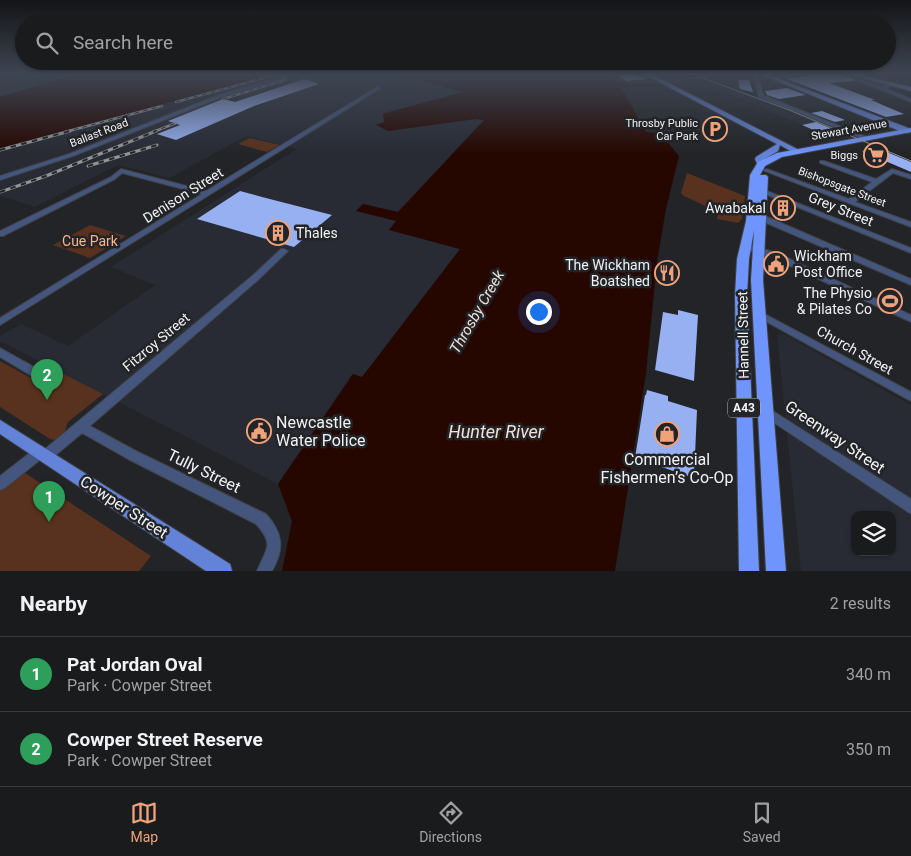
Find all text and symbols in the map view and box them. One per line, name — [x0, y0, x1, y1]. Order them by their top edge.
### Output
search box — [15, 15, 896, 70]
icon: search — [33, 29, 61, 57]
text: Search here — [73, 31, 173, 54]
street label: Ballast Road — [68, 116, 130, 150]
parking icon: Throsby Public Car Park — [702, 116, 728, 142]
place label: Throsby Public Car Park — [625, 117, 698, 143]
street label: Stewart Avenue — [810, 117, 888, 143]
supermarket icon: Biggs — [863, 142, 889, 168]
place label: Biggs — [830, 149, 858, 162]
street label: Denison Street — [140, 164, 226, 226]
street label: Bishopsgate Street — [796, 164, 888, 210]
street label: Grey Street — [806, 189, 876, 229]
building icon: Awabakal — [770, 195, 796, 221]
place label: Awabakal — [705, 200, 766, 216]
building icon: Thales — [265, 220, 291, 246]
place label: Thales — [296, 225, 338, 241]
park label: Cue Park — [62, 233, 119, 249]
place label: Wickham Post Office — [794, 248, 862, 280]
public building icon: Wickham Post Office — [763, 251, 789, 277]
place label: The Wickham Boatshed — [565, 257, 650, 289]
restaurant icon: The Wickham Boatshed — [654, 260, 680, 286]
water label: Throsby Creek — [446, 267, 508, 357]
place label: The Physio & Pilates Co — [797, 285, 872, 317]
sports icon: The Physio & Pilates Co — [877, 288, 903, 314]
street label: Hannell Street — [734, 291, 752, 379]
your location — [526, 299, 552, 325]
street label: Fitzroy Street — [119, 309, 193, 375]
street label: Church Street — [814, 322, 896, 378]
pin: 2 — [31, 359, 63, 400]
street label: Greenway Street — [781, 397, 889, 477]
road number: A43 — [728, 398, 760, 418]
place label: Newcastle Water Police — [276, 413, 366, 450]
public building icon: Newcastle Water Police — [246, 418, 272, 444]
water label: Hunter River — [448, 421, 545, 442]
shop icon: Commercial Fishermen’s Co-Op — [654, 421, 680, 447]
street label: Tully Street — [164, 445, 244, 497]
place label: Commercial Fishermen’s Co-Op — [601, 450, 733, 487]
street label: Cowper Street — [77, 472, 171, 542]
pin: 1 — [33, 481, 65, 522]
map controls — [851, 511, 896, 556]
button: layers — [851, 511, 896, 556]
text: Nearby — [20, 592, 87, 616]
text: 2 results — [830, 594, 891, 613]
text: Pat Jordan Oval — [67, 653, 203, 676]
text: 1 — [31, 665, 41, 684]
text: 340 m — [846, 665, 891, 684]
text: Park · Cowper Street — [67, 676, 212, 695]
text: Cowper Street Reserve — [67, 728, 263, 751]
text: 2 — [31, 740, 41, 759]
text: 350 m — [846, 740, 891, 759]
text: Park · Cowper Street — [67, 751, 212, 770]
tab: Map — [130, 799, 158, 845]
tab: Directions — [419, 799, 482, 845]
tab: Saved — [743, 799, 781, 845]

